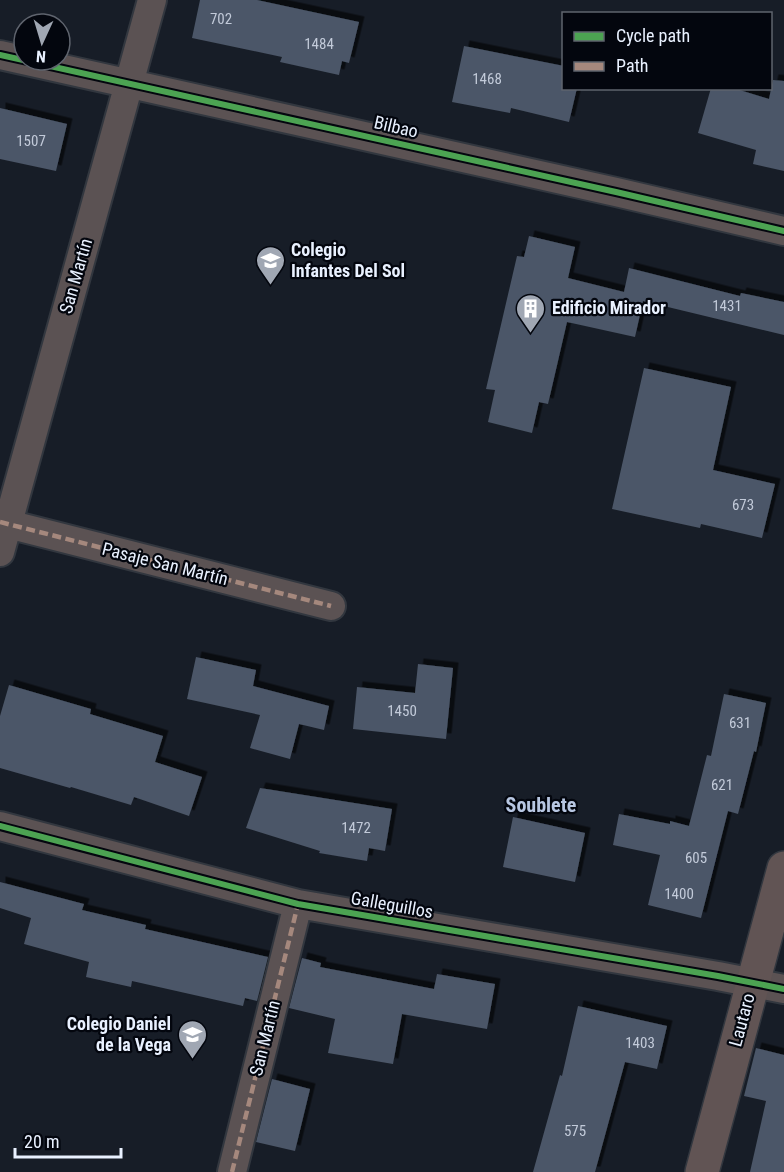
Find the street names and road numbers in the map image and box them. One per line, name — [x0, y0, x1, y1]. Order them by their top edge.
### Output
street label: Bilbao — [372, 111, 420, 142]
street label: San Martín — [55, 236, 96, 316]
street label: Pasaje San Martín — [100, 538, 230, 589]
street label: Galleguillos — [349, 887, 435, 922]
street label: Lautaro — [724, 991, 759, 1049]
street label: San Martín — [245, 998, 284, 1078]

